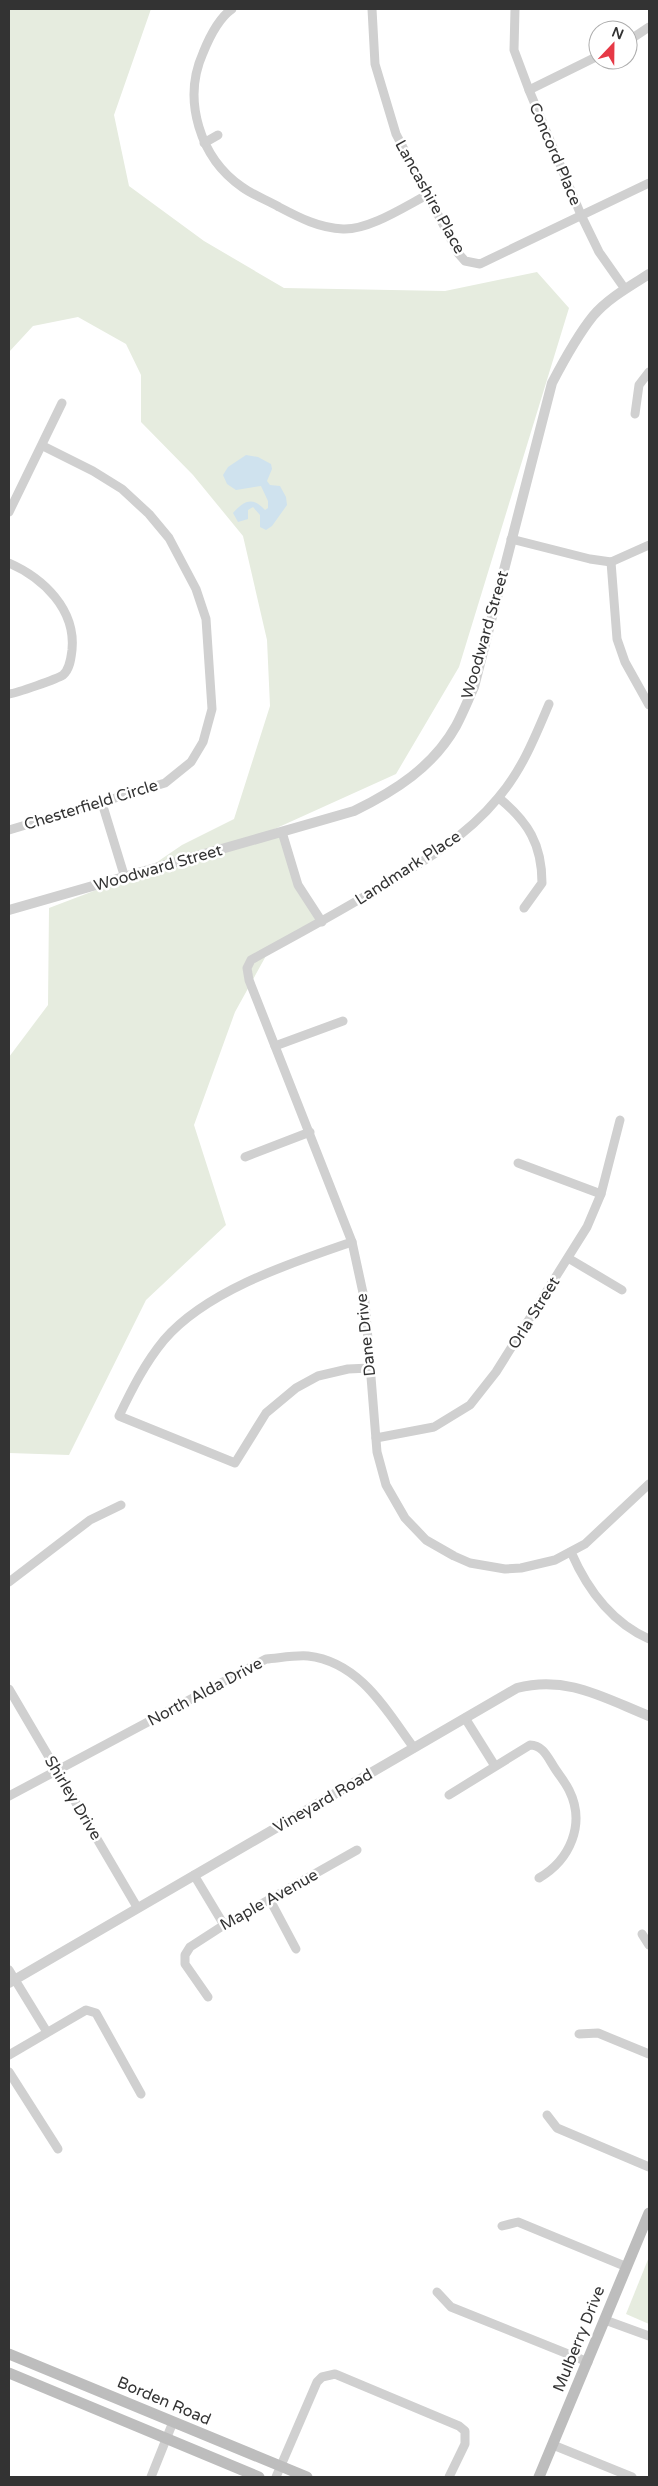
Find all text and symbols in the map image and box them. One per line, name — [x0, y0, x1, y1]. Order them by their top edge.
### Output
north arrow — [588, 20, 638, 70]
text: N — [609, 23, 626, 43]
street label: Concord Place — [524, 100, 586, 208]
street label: Lancashire Place — [390, 137, 470, 257]
street label: Woodward Street — [457, 569, 513, 701]
street label: Chesterfield Circle — [22, 775, 160, 835]
street label: Landmark Place — [351, 826, 465, 910]
street label: Woodward Street — [92, 840, 224, 896]
street label: Orla Street — [504, 1273, 564, 1353]
street label: Dane Drive — [352, 1293, 380, 1377]
street label: North Alda Drive — [144, 1653, 266, 1731]
street label: Shirley Drive — [40, 1752, 106, 1844]
street label: Vineyard Road — [270, 1764, 376, 1838]
street label: Maple Avenue — [216, 1865, 322, 1935]
street label: Mulberry Drive — [549, 2283, 609, 2395]
street label: Borden Road — [114, 2372, 214, 2430]

